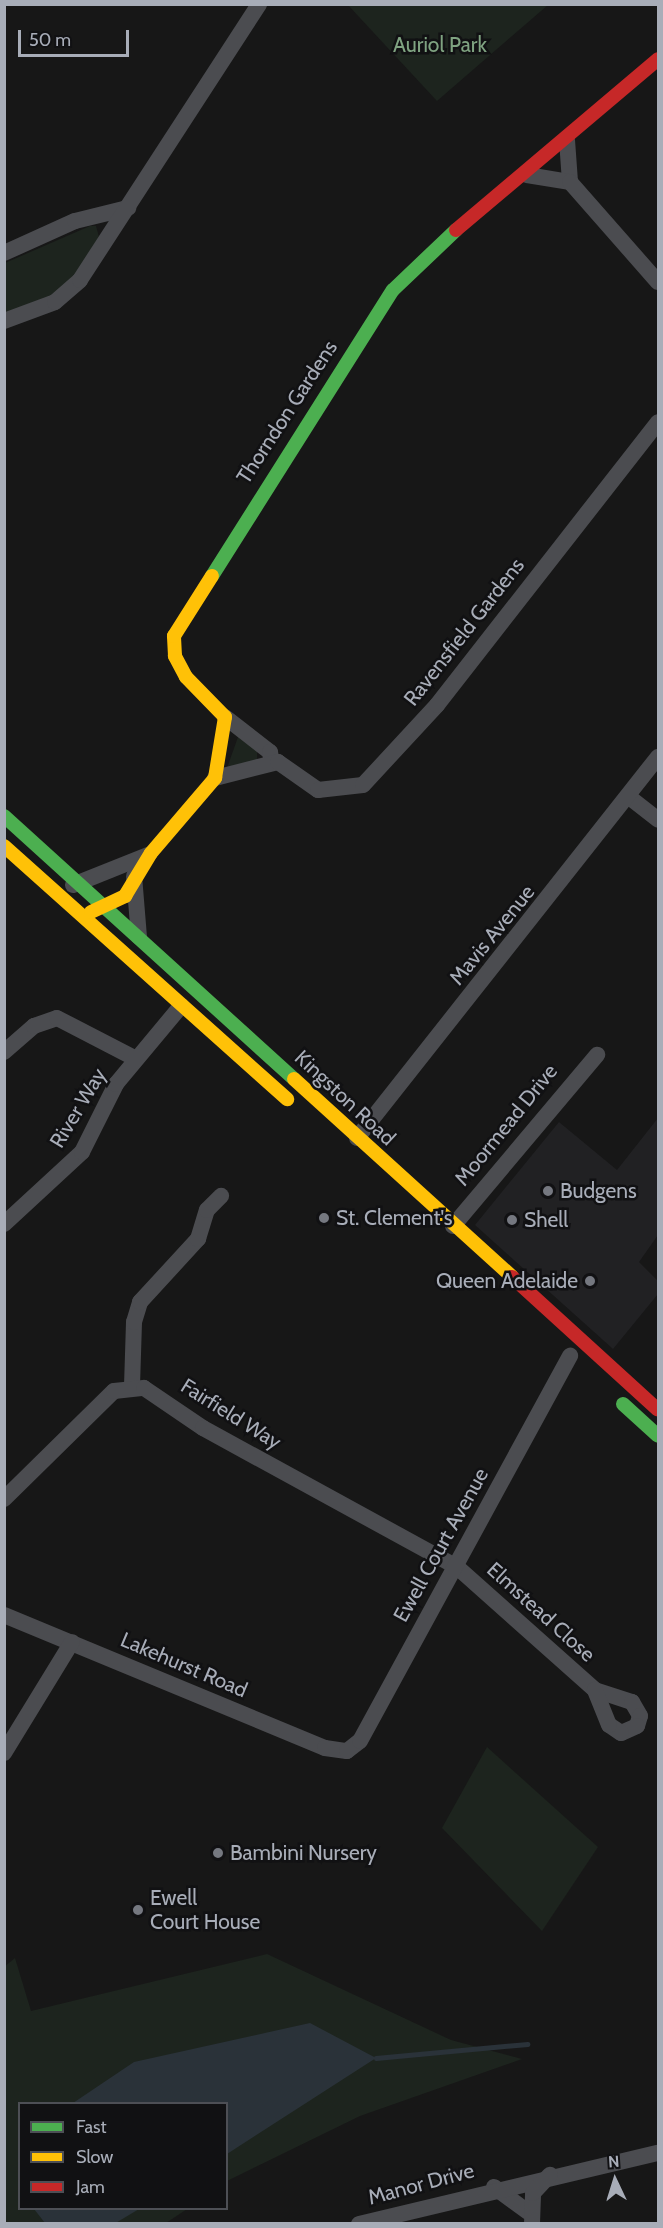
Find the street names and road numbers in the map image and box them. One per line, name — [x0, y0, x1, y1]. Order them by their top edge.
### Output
street label: Thorndon Gardens — [231, 336, 343, 488]
street label: Ravensfield Gardens — [399, 553, 529, 711]
street label: Mavis Avenue — [444, 880, 540, 990]
street label: Kingston Road — [289, 1045, 401, 1151]
street label: Moormead Drive — [449, 1059, 563, 1191]
street label: River Way — [44, 1064, 112, 1152]
street label: Fairfield Way — [176, 1373, 286, 1455]
street label: Ewell Court Avenue — [388, 1464, 494, 1626]
street label: Elmstead Close — [482, 1557, 600, 1667]
street label: Lakehurst Road — [117, 1627, 251, 1703]
street label: Manor Drive — [365, 2158, 477, 2210]

